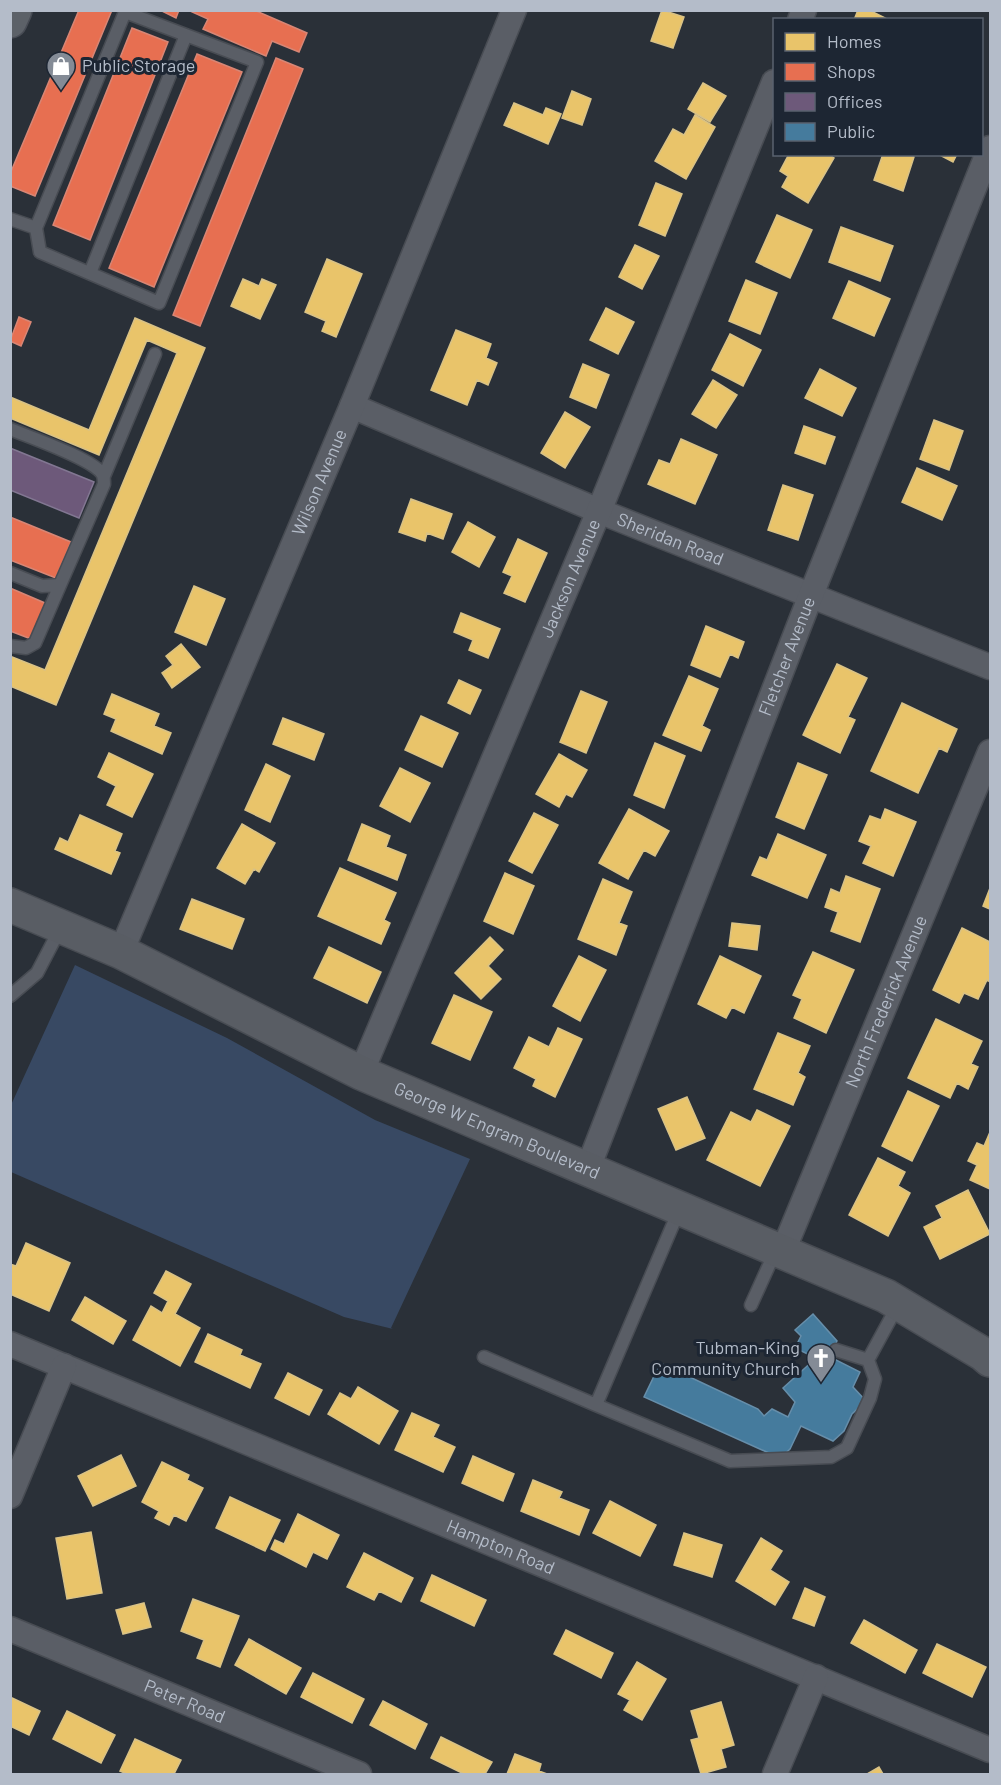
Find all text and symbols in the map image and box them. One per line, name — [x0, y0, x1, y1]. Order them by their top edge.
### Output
legend — [773, 18, 983, 156]
text: Homes — [827, 30, 881, 52]
shop icon: Public Storage — [45, 50, 77, 92]
place label: Public Storage — [82, 54, 195, 76]
text: Shops — [827, 60, 876, 82]
text: Offices — [827, 90, 883, 112]
text: Public — [827, 120, 875, 142]
street label: Wilson Avenue — [287, 425, 351, 539]
street label: Sheridan Road — [614, 507, 727, 570]
street label: Jackson Avenue — [535, 515, 604, 641]
street label: Fletcher Avenue — [753, 593, 819, 719]
street label: North Frederick Avenue — [840, 912, 931, 1091]
street label: George W Engram Boulevard — [391, 1076, 604, 1183]
place label: Tubman-King Community Church — [651, 1336, 800, 1379]
church icon: Tubman-King Community Church — [805, 1342, 837, 1384]
street label: Hampton Road — [444, 1514, 558, 1578]
street label: Peter Road — [141, 1674, 229, 1727]

